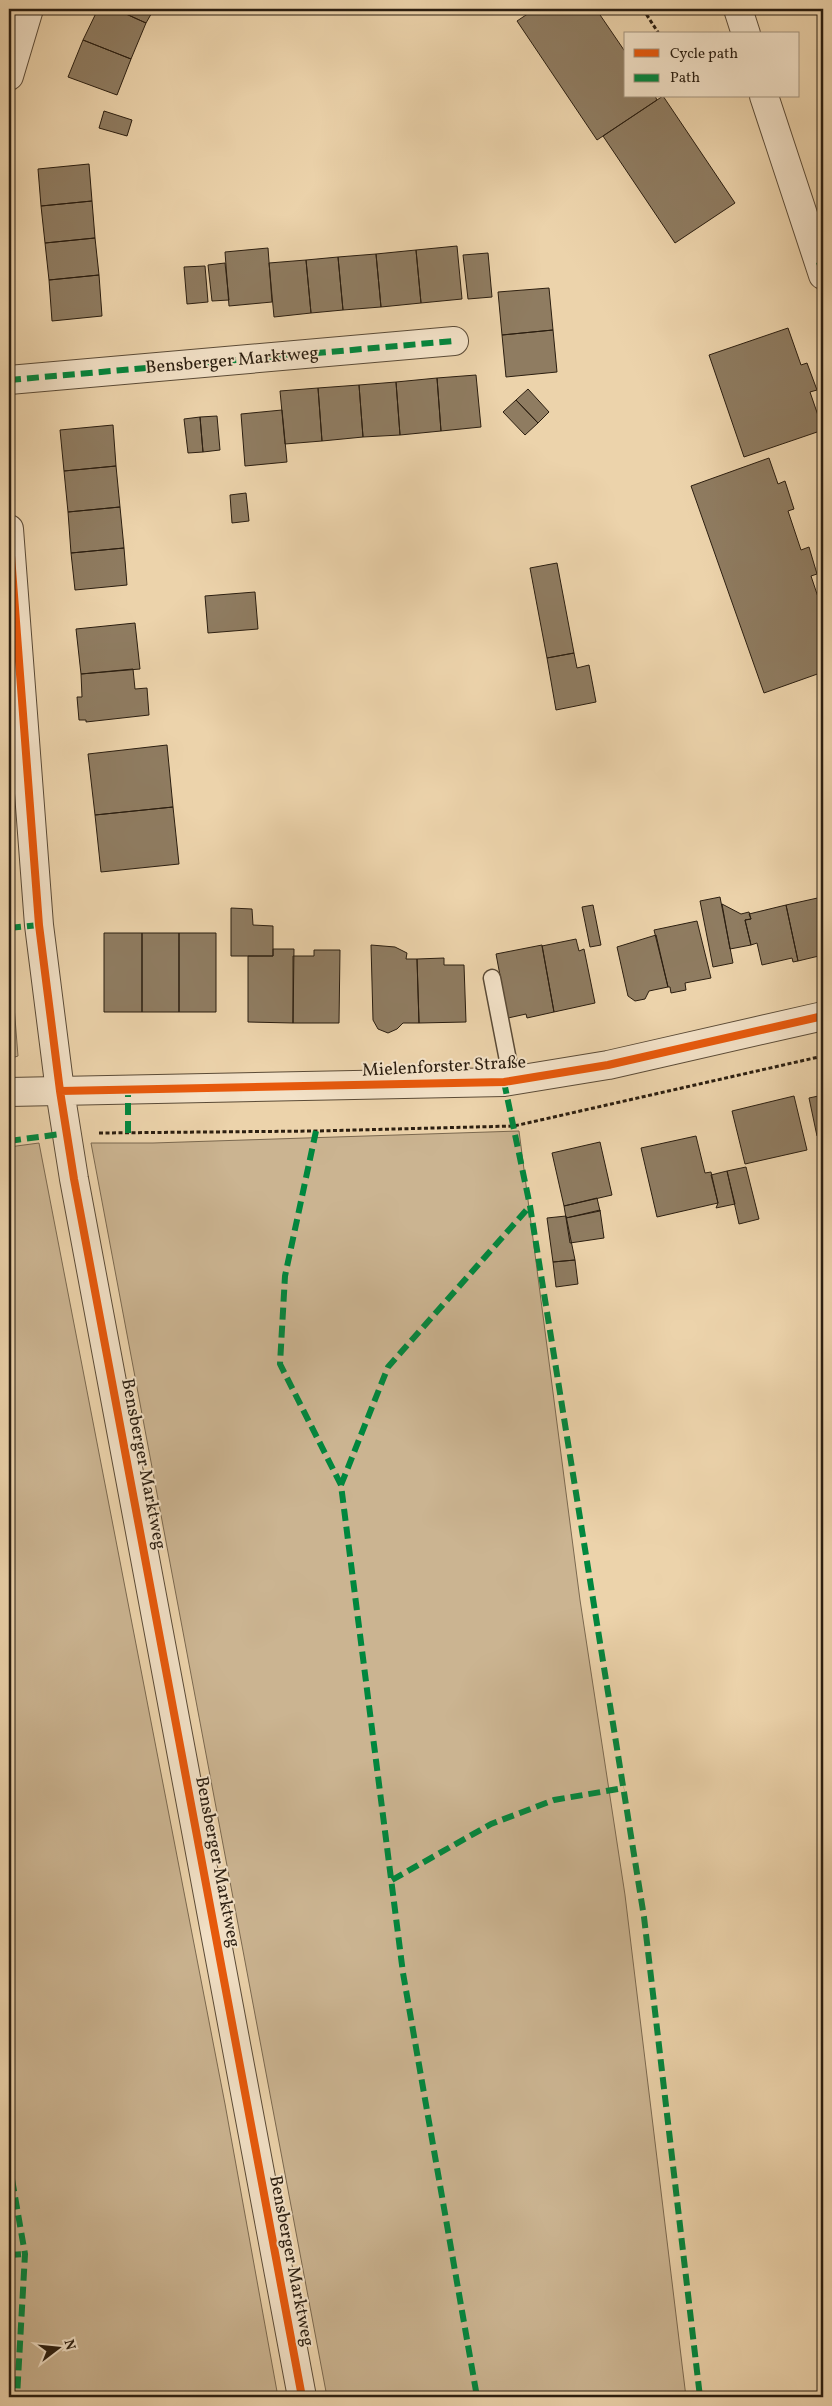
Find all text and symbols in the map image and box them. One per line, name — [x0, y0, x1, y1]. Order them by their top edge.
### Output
legend — [624, 32, 800, 98]
text: Cycle path — [670, 44, 738, 65]
text: Path — [670, 68, 700, 89]
street label: Bensberger Marktweg — [144, 341, 320, 381]
street label: Mielenforster Straße — [361, 1050, 527, 1084]
street label: Bensberger Marktweg — [114, 1376, 172, 1552]
street label: Bensberger Marktweg — [188, 1774, 246, 1950]
street label: Bensberger Marktweg — [262, 2173, 320, 2349]
north arrow — [32, 2324, 82, 2374]
text: N — [59, 2337, 80, 2352]

